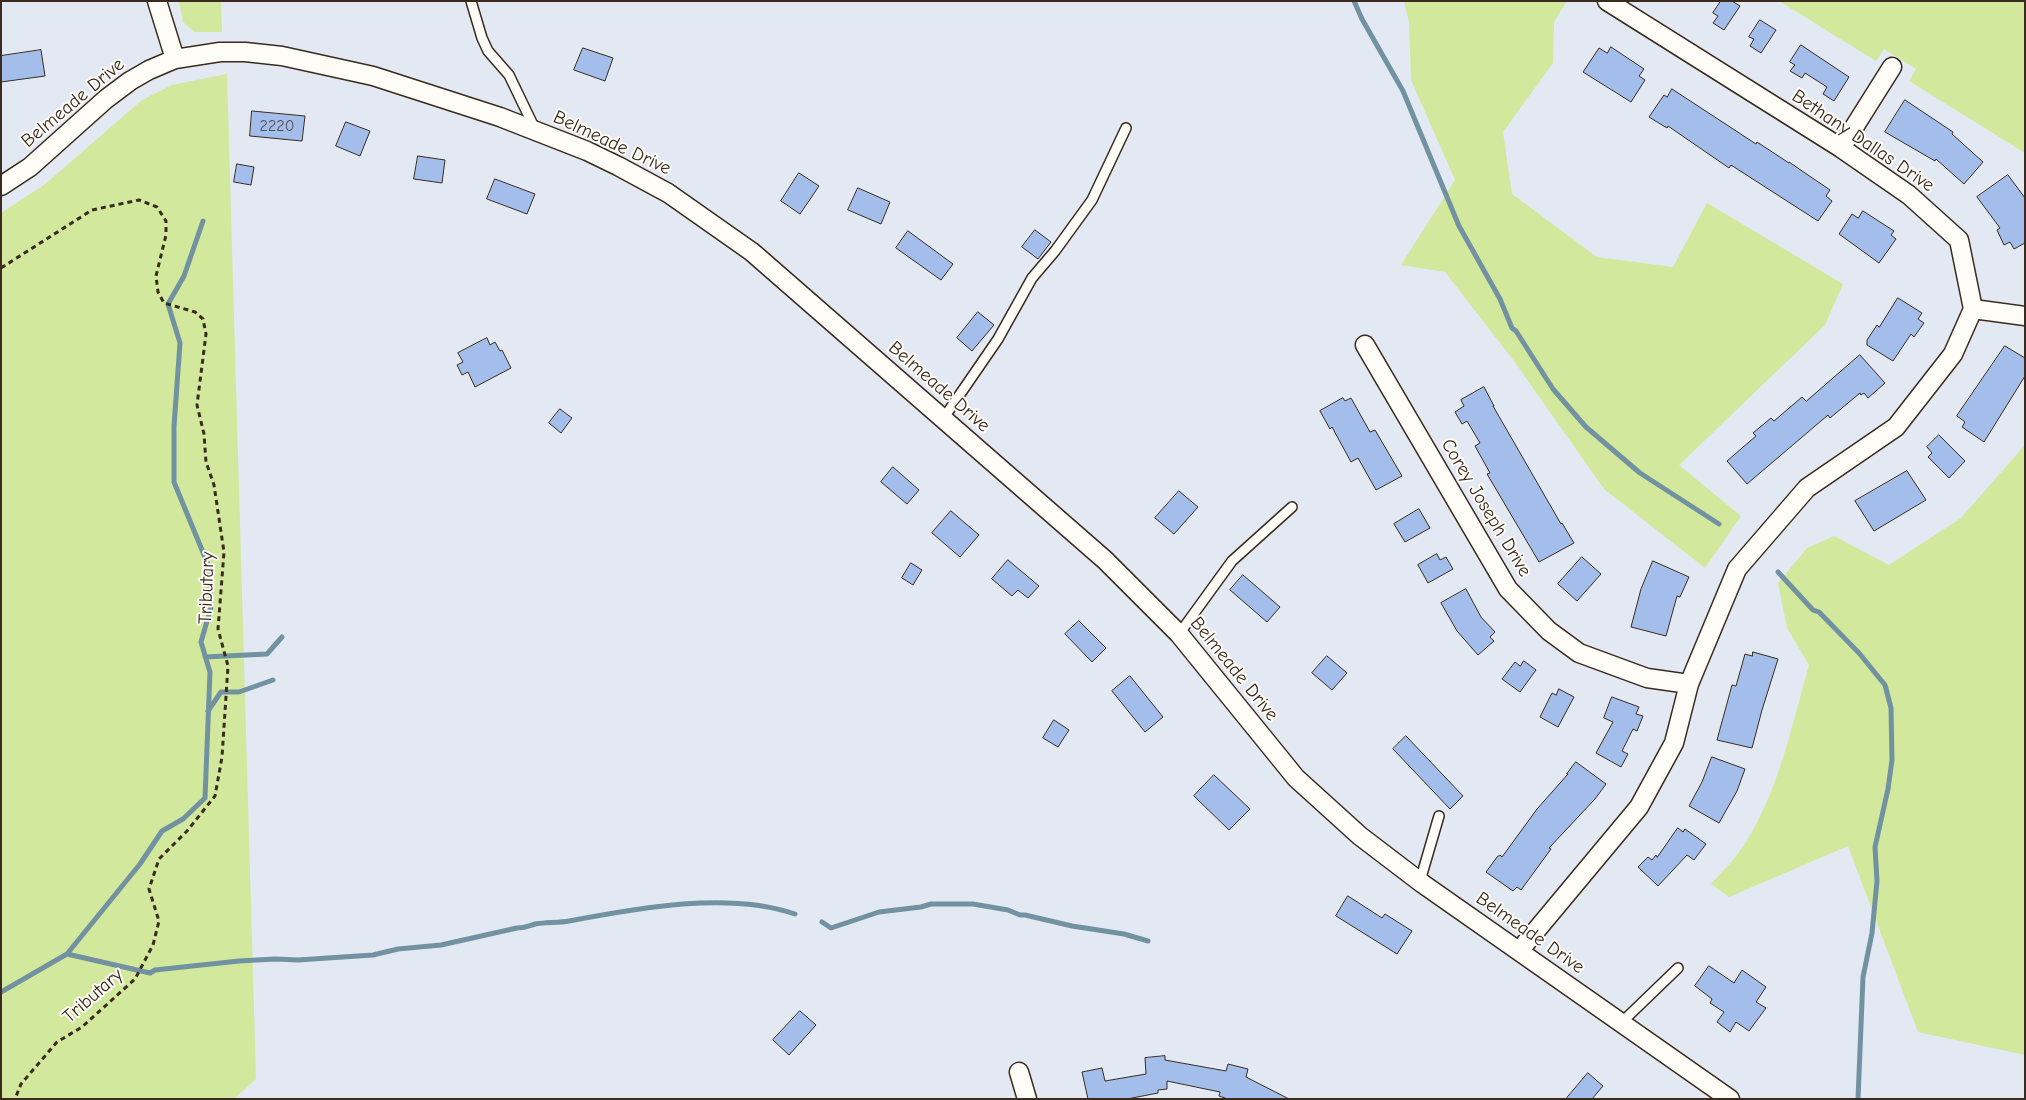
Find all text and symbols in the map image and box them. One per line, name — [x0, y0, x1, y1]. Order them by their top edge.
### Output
street label: Belmeade Drive — [17, 53, 129, 153]
street label: Bethany Dallas Drive — [1787, 85, 1939, 197]
street label: Belmeade Drive — [549, 106, 675, 180]
house number: 2220 — [260, 116, 294, 136]
street label: Belmeade Drive — [883, 337, 995, 437]
street label: Corey Joseph Drive — [1436, 435, 1536, 581]
street label: Tributary — [194, 551, 220, 625]
street label: Belmeade Drive — [1185, 612, 1283, 726]
street label: Belmeade Drive — [1471, 887, 1589, 979]
street label: Tributary — [58, 964, 128, 1028]

